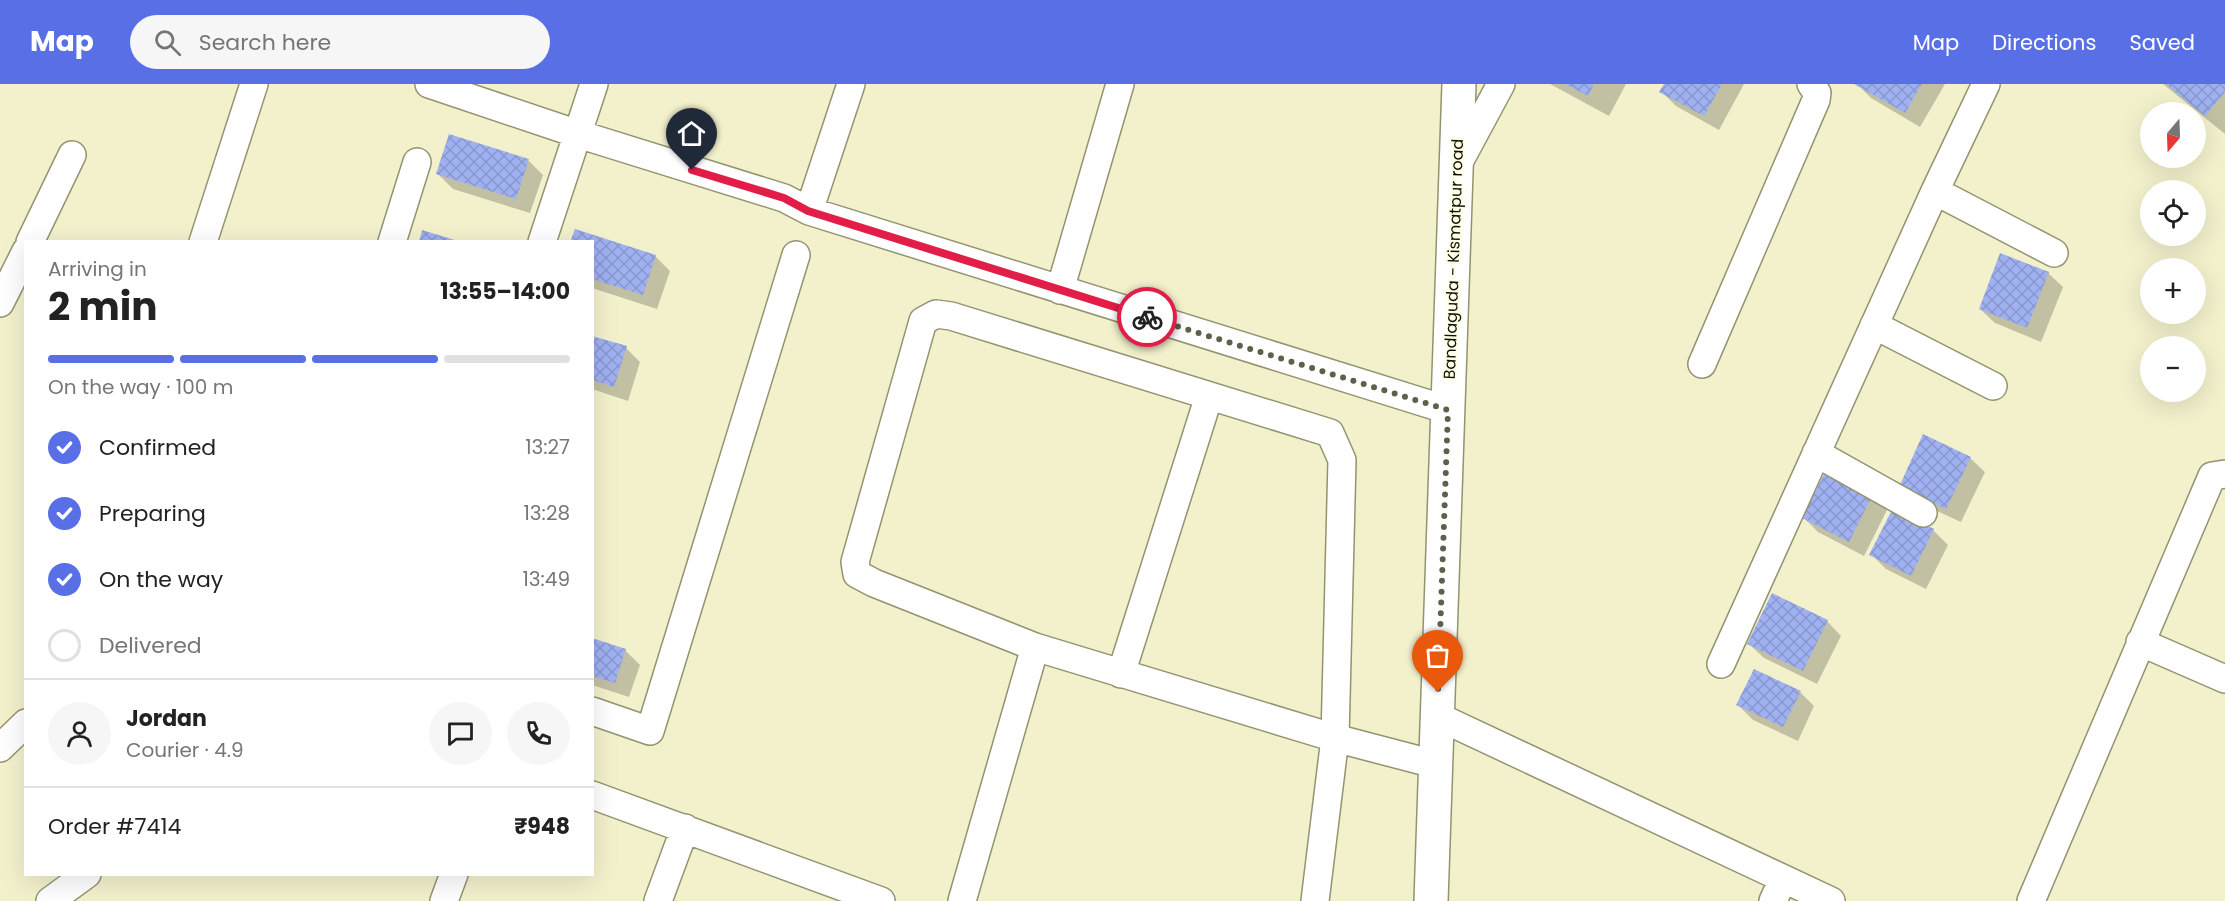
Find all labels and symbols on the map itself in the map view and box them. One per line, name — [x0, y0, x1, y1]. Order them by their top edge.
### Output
north arrow — [2140, 102, 2206, 168]
pin — [666, 108, 717, 170]
street label: Bandlaguda - Kismatpur road — [1438, 138, 1469, 380]
courier — [1117, 287, 1177, 347]
pin — [1412, 630, 1463, 692]

